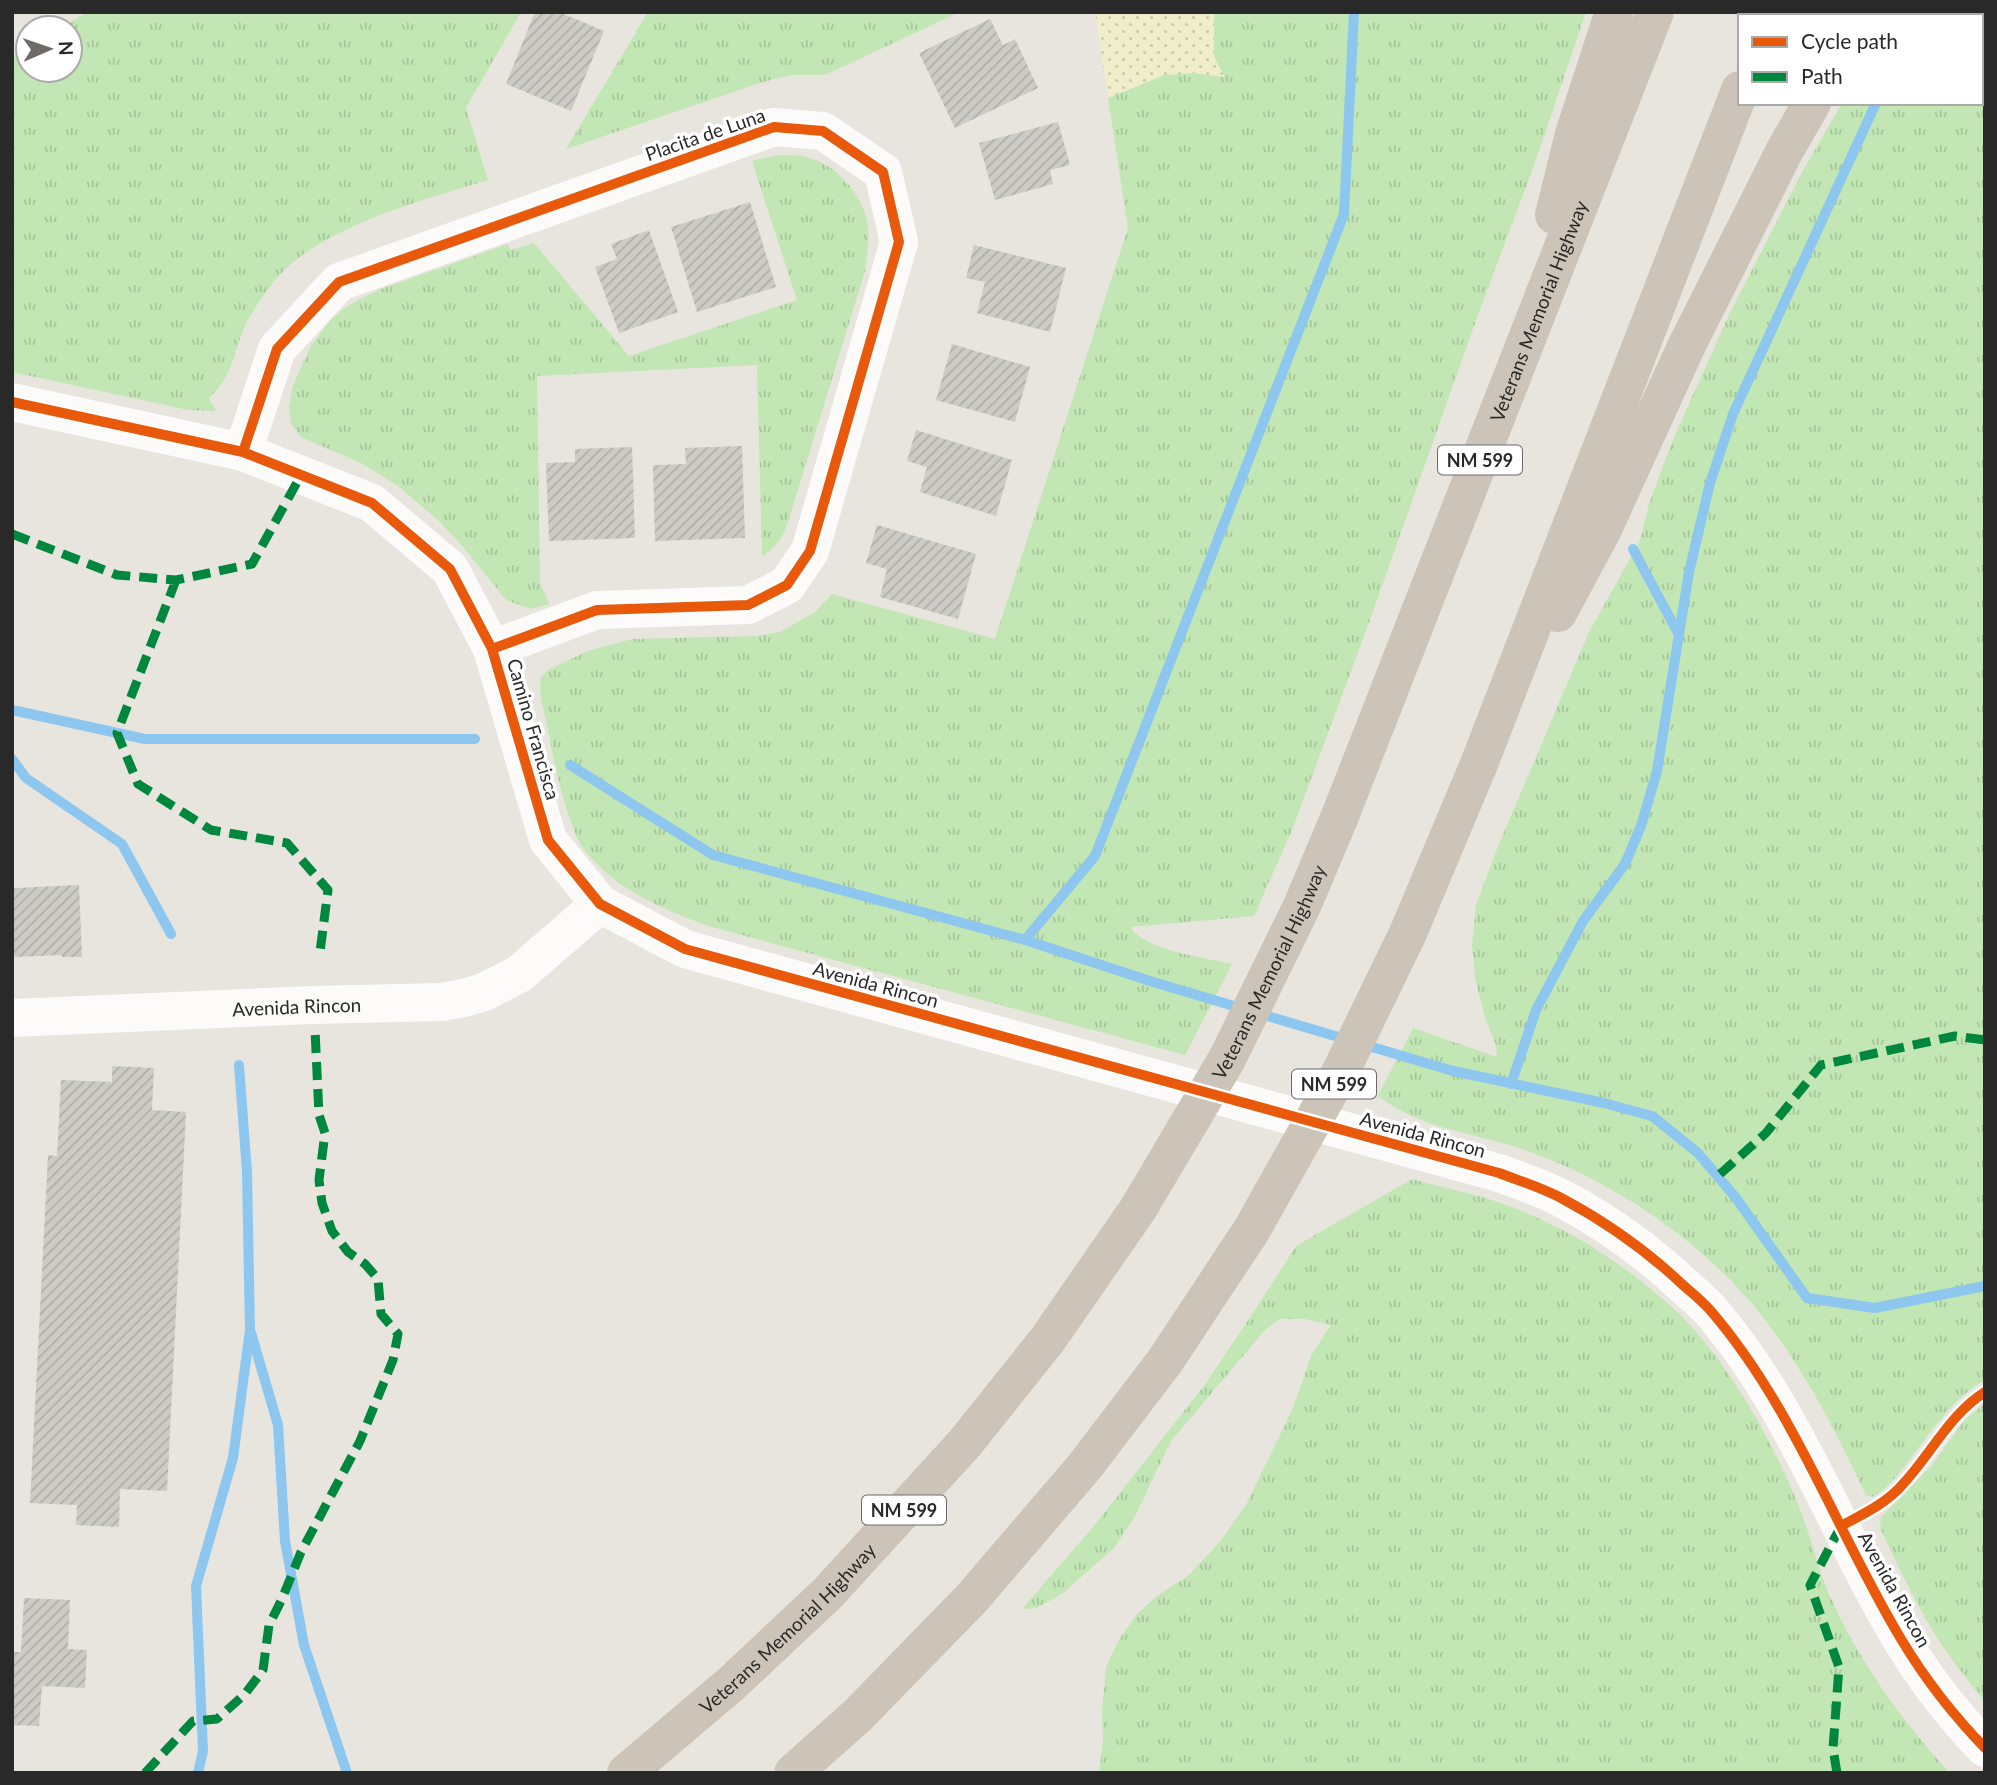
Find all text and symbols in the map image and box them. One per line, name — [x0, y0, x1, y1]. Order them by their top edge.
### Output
north arrow — [14, 14, 84, 84]
legend — [1738, 14, 1983, 105]
text: Cycle path — [1801, 28, 1898, 53]
text: N — [55, 41, 78, 56]
text: Path — [1801, 63, 1843, 88]
street label: Placita de Luna — [642, 103, 768, 165]
street label: Veterans Memorial Highway — [1484, 197, 1592, 425]
road number: NM 599 — [1438, 446, 1522, 474]
street label: Camino Francisca — [503, 656, 565, 802]
street label: Veterans Memorial Highway — [1206, 861, 1330, 1083]
street label: Avenida Rincon — [811, 956, 941, 1012]
street label: Avenida Rincon — [232, 992, 362, 1020]
road number: NM 599 — [1292, 1070, 1376, 1098]
street label: Avenida Rincon — [1358, 1106, 1488, 1162]
road number: NM 599 — [862, 1496, 946, 1525]
street label: Avenida Rincon — [1854, 1527, 1936, 1651]
street label: Veterans Memorial Highway — [694, 1538, 880, 1718]

